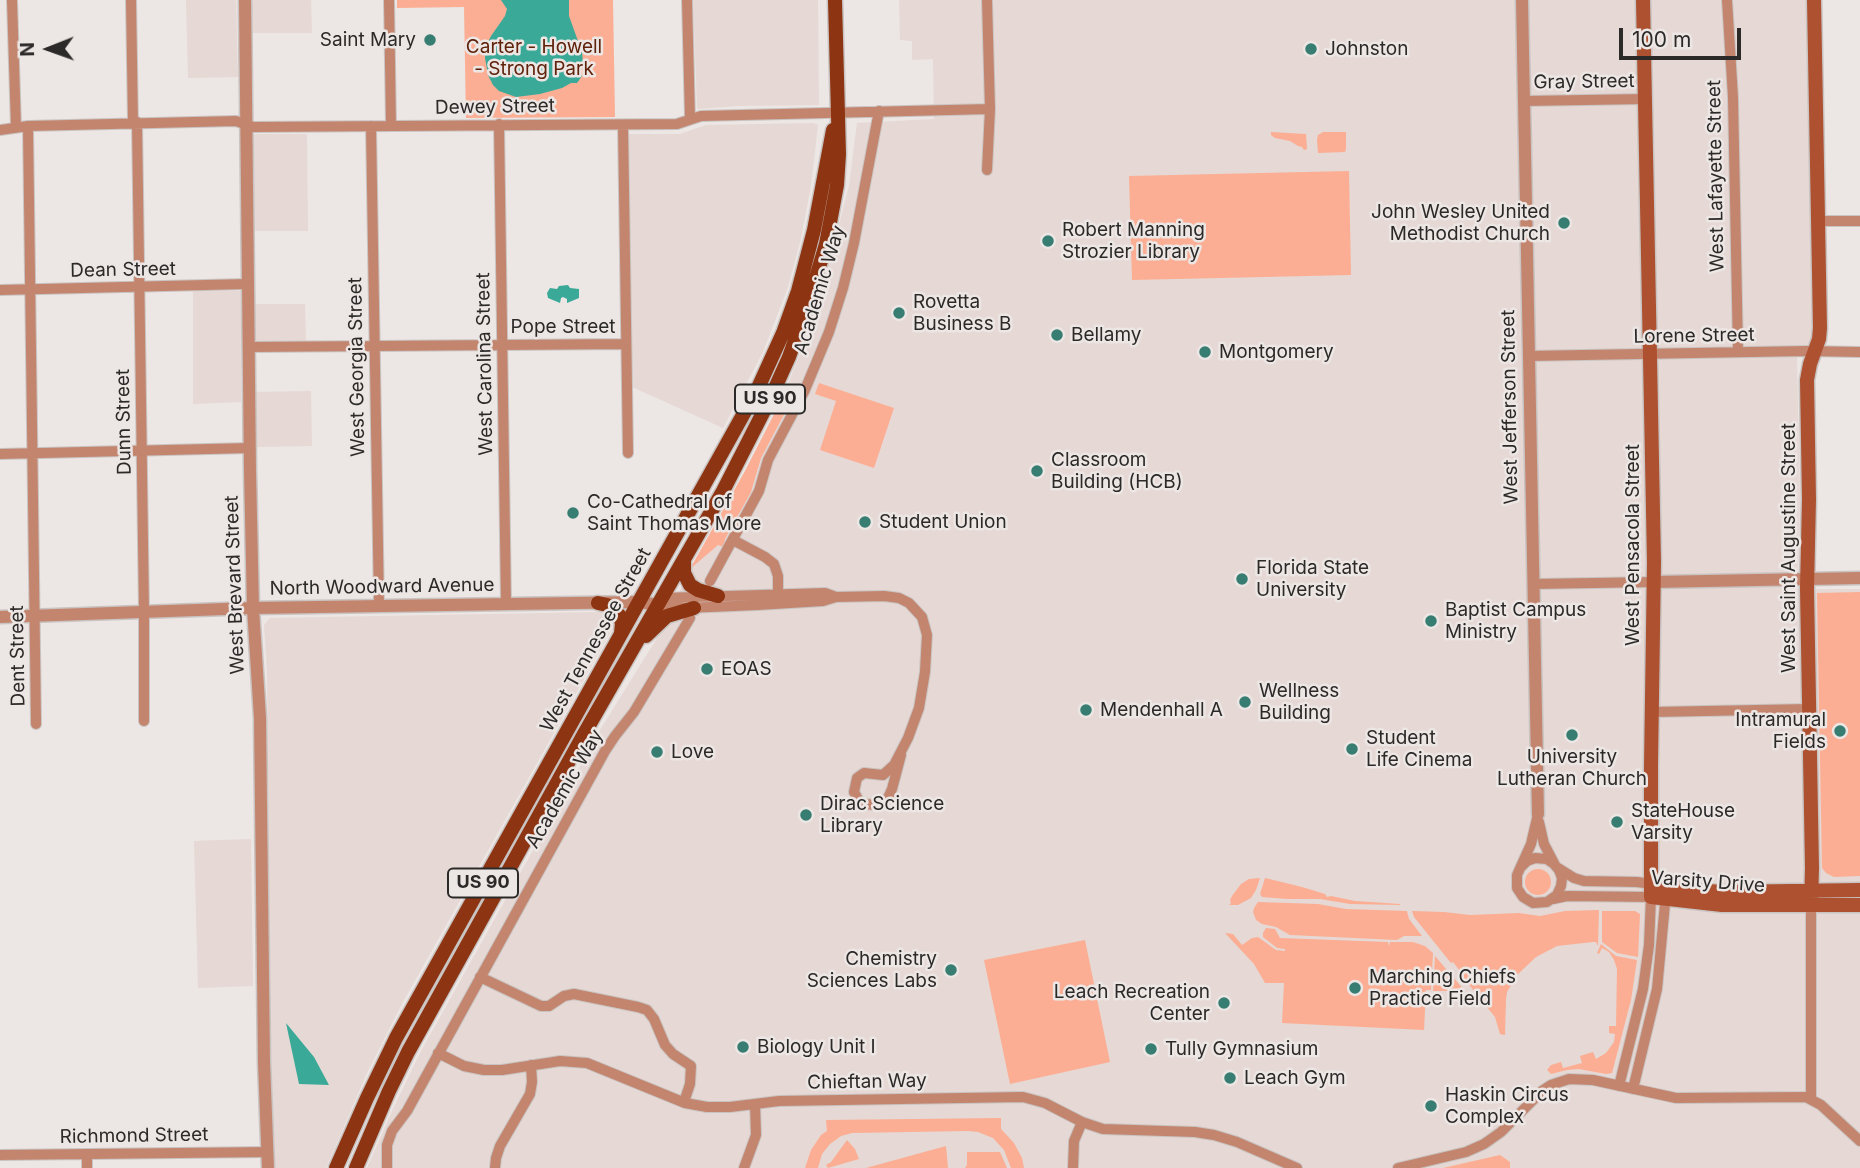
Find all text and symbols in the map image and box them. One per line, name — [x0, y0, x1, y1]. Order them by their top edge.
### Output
north arrow — [14, 14, 84, 84]
scale bar — [1622, 14, 1744, 58]
text: 100 m — [1632, 27, 1691, 52]
place label: Saint Mary — [320, 29, 416, 51]
marker: Saint Mary — [422, 32, 438, 48]
park label: Carter - Howell - Strong Park — [466, 36, 602, 80]
place label: Johnston — [1325, 38, 1408, 60]
marker: Johnston — [1303, 41, 1319, 57]
text: N — [16, 42, 39, 57]
street label: Gray Street — [1533, 70, 1635, 94]
street label: West Lafayette Street — [1703, 80, 1729, 272]
street label: Dewey Street — [435, 95, 555, 119]
place label: John Wesley United Methodist Church — [1371, 201, 1550, 245]
marker: John Wesley United Methodist Church — [1556, 215, 1572, 231]
place label: Robert Manning Strozier Library — [1062, 219, 1205, 263]
street label: Academic Way — [790, 223, 850, 357]
marker: Robert Manning Strozier Library — [1040, 233, 1056, 249]
street label: Dean Street — [70, 258, 176, 282]
street label: West Carolina Street — [472, 272, 498, 456]
street label: West Georgia Street — [344, 277, 370, 457]
place label: Rovetta Business B — [913, 291, 1011, 335]
marker: Rovetta Business B — [891, 305, 907, 321]
street label: West Jefferson Street — [1497, 309, 1523, 505]
street label: Pope Street — [510, 316, 616, 338]
place label: Bellamy — [1071, 324, 1141, 346]
street label: Lorene Street — [1633, 324, 1755, 348]
marker: Bellamy — [1049, 327, 1065, 343]
place label: Montgomery — [1219, 341, 1334, 363]
marker: Montgomery — [1197, 344, 1213, 360]
street label: Dunn Street — [112, 369, 136, 475]
road number: US 90 — [735, 384, 805, 414]
street label: West Saint Augustine Street — [1778, 423, 1800, 673]
street label: West Pensacola Street — [1622, 444, 1644, 646]
place label: Classroom Building (HCB) — [1051, 449, 1183, 493]
marker: Classroom Building (HCB) — [1029, 463, 1045, 479]
place label: Co-Cathedral of Saint Thomas More — [587, 491, 761, 535]
street label: West Brevard Street — [220, 495, 250, 675]
marker: Co-Cathedral of Saint Thomas More — [565, 505, 581, 521]
place label: Student Union — [879, 511, 1007, 533]
marker: Student Union — [857, 514, 873, 530]
street label: West Tennessee Street — [536, 544, 656, 736]
place label: Florida State University — [1256, 557, 1369, 601]
marker: Florida State University — [1234, 571, 1250, 587]
street label: North Woodward Avenue — [269, 574, 495, 600]
place label: Baptist Campus Ministry — [1445, 599, 1586, 643]
street label: Dent Street — [6, 605, 30, 707]
marker: Baptist Campus Ministry — [1423, 613, 1439, 629]
place label: EOAS — [721, 658, 772, 680]
marker: EOAS — [699, 661, 715, 677]
place label: Wellness Building — [1259, 680, 1339, 724]
marker: Wellness Building — [1237, 694, 1253, 710]
place label: Mendenhall A — [1100, 699, 1223, 721]
marker: Mendenhall A — [1078, 702, 1094, 718]
place label: Intramural Fields — [1735, 709, 1826, 753]
marker: Intramural Fields — [1832, 723, 1848, 739]
street label: Academic Way — [522, 725, 608, 853]
place label: Student Life Cinema — [1366, 727, 1472, 771]
marker: University Lutheran Church — [1564, 727, 1580, 743]
place label: Love — [671, 741, 714, 763]
marker: Student Life Cinema — [1344, 741, 1360, 757]
marker: Love — [649, 744, 665, 760]
place label: University Lutheran Church — [1497, 746, 1647, 790]
place label: Dirac Science Library — [820, 793, 944, 837]
place label: StateHouse Varsity — [1631, 800, 1735, 844]
marker: Dirac Science Library — [798, 807, 814, 823]
marker: StateHouse Varsity — [1609, 814, 1625, 830]
street label: Varsity Drive — [1650, 867, 1766, 897]
road number: US 90 — [448, 868, 518, 898]
place label: Chemistry Sciences Labs — [807, 948, 937, 992]
marker: Chemistry Sciences Labs — [943, 962, 959, 978]
place label: Marching Chiefs Practice Field — [1369, 966, 1516, 1010]
marker: Marching Chiefs Practice Field — [1347, 980, 1363, 996]
place label: Leach Recreation Center — [1054, 981, 1210, 1025]
marker: Leach Recreation Center — [1216, 995, 1232, 1011]
place label: Biology Unit I — [757, 1036, 876, 1058]
place label: Tully Gymnasium — [1165, 1038, 1318, 1060]
marker: Biology Unit I — [735, 1039, 751, 1055]
marker: Tully Gymnasium — [1143, 1041, 1159, 1057]
place label: Leach Gym — [1244, 1067, 1346, 1089]
street label: Chieftan Way — [807, 1070, 927, 1094]
marker: Leach Gym — [1222, 1070, 1238, 1086]
place label: Haskin Circus Complex — [1445, 1084, 1569, 1128]
marker: Haskin Circus Complex — [1423, 1098, 1439, 1114]
street label: Richmond Street — [59, 1123, 209, 1149]

